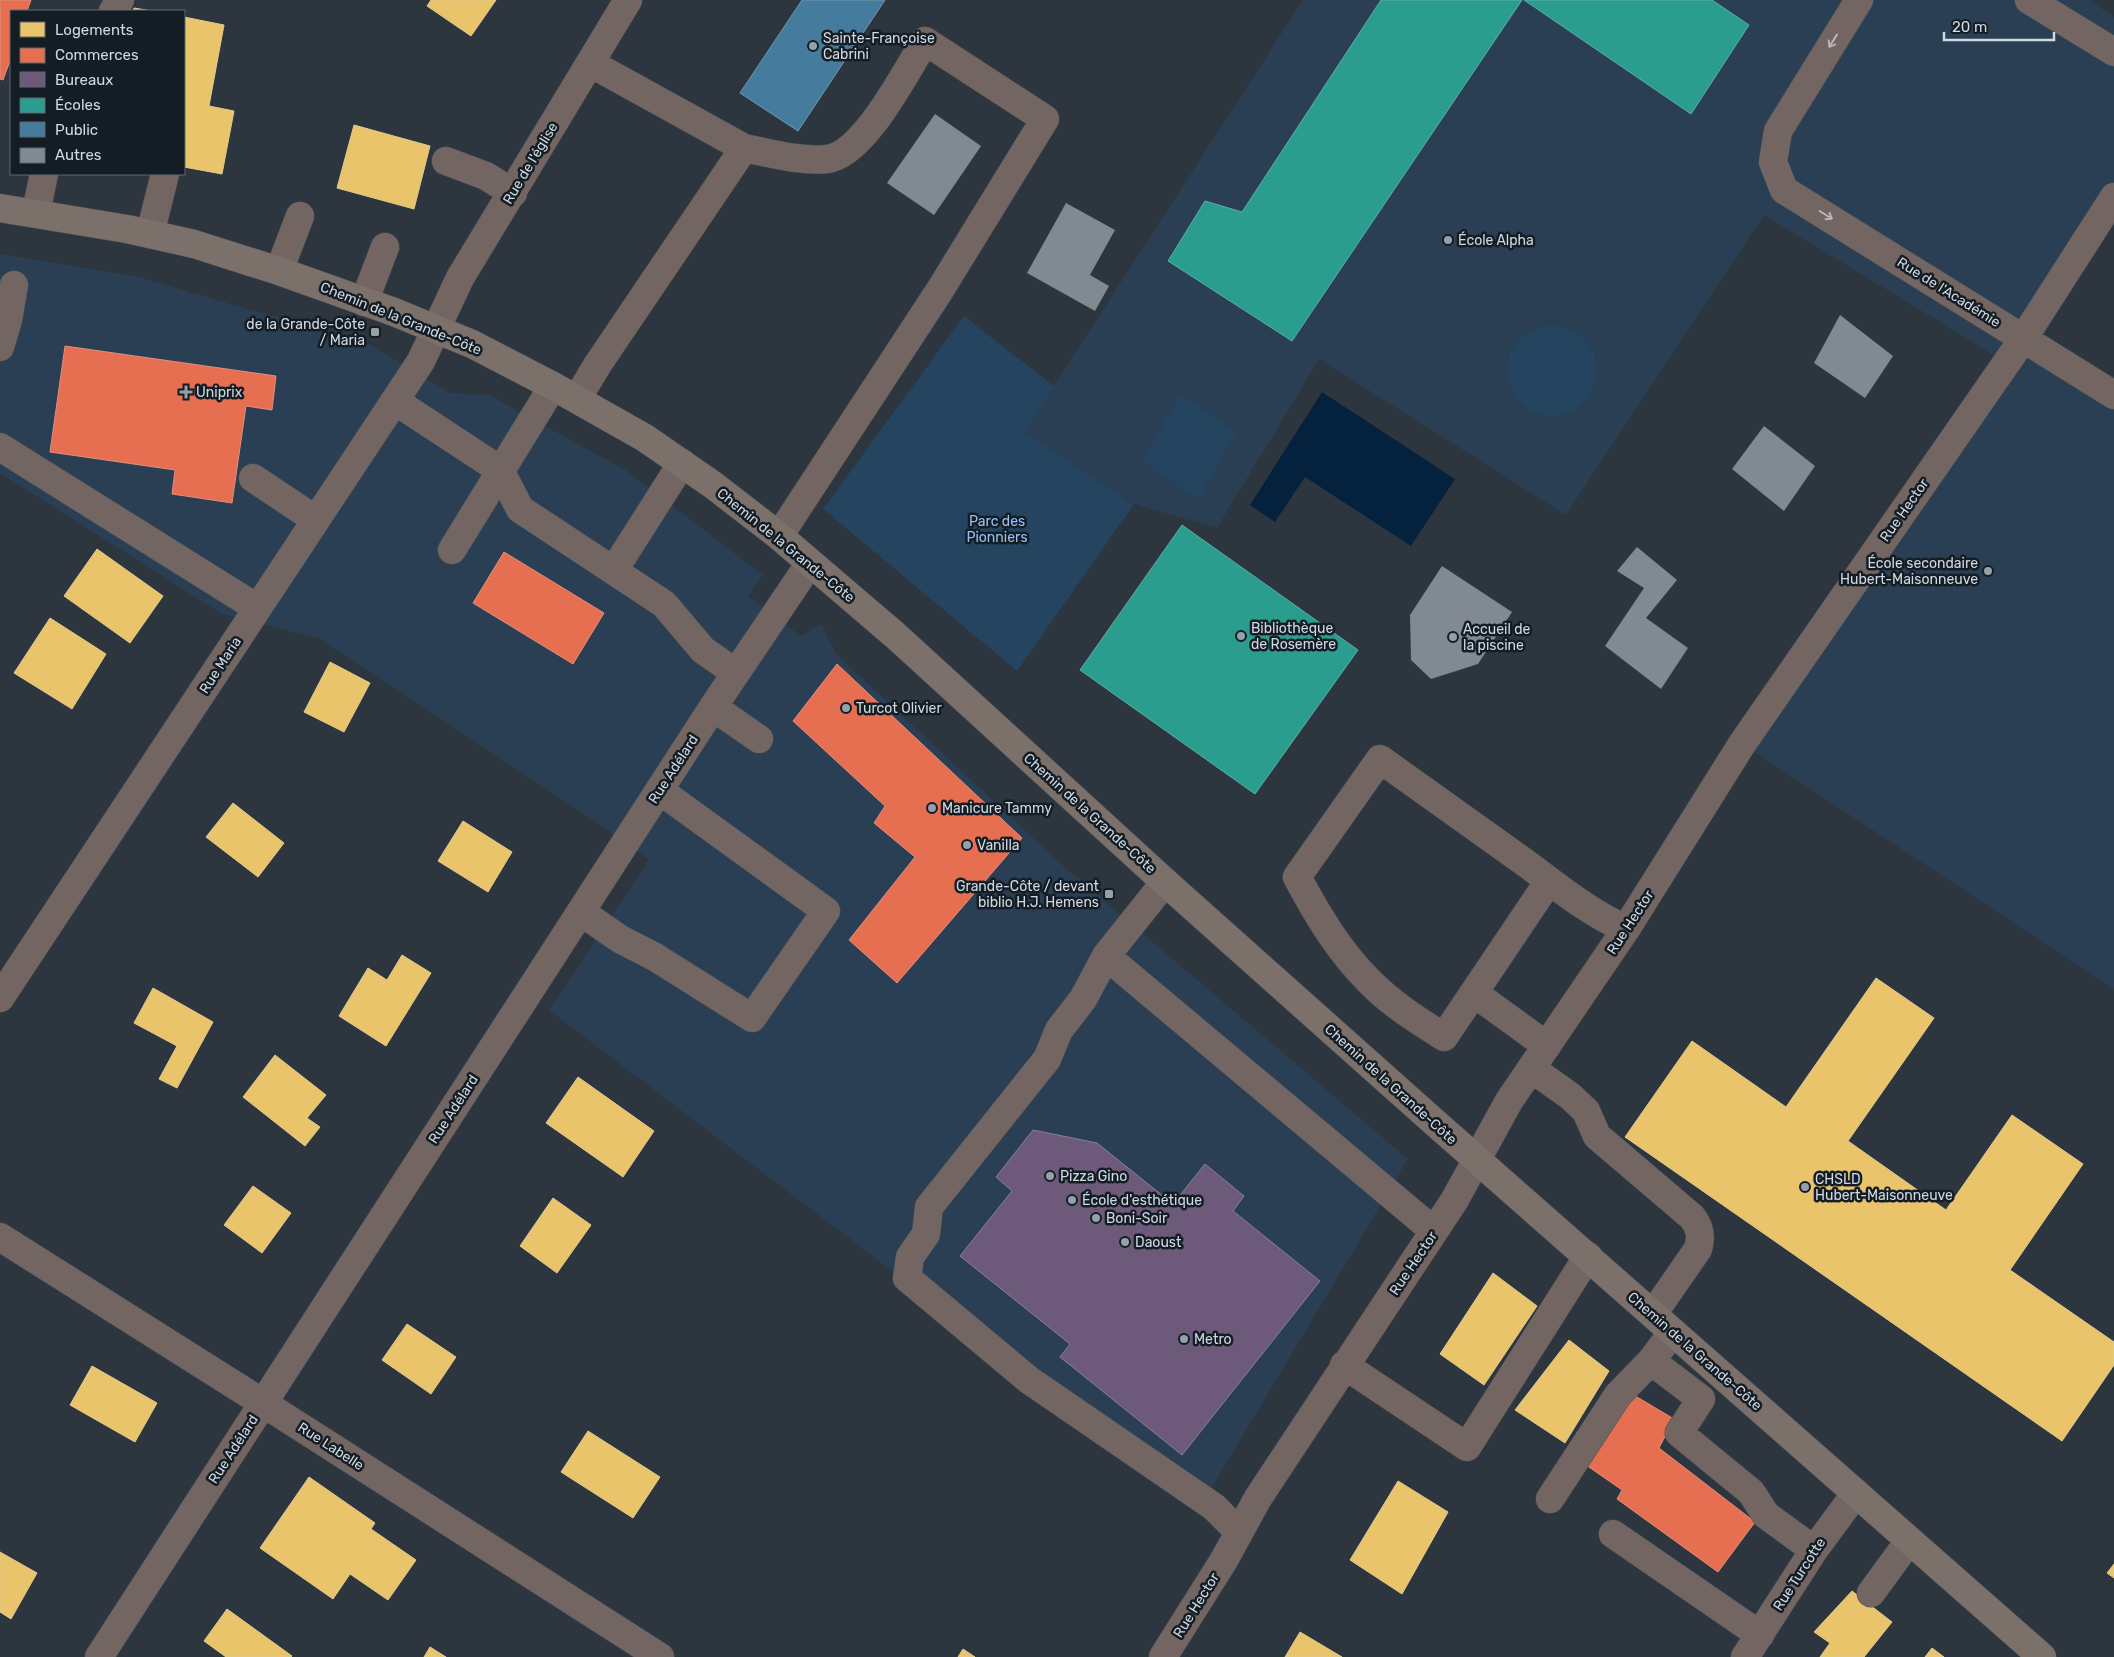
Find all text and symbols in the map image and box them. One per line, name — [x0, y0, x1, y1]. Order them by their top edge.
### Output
legend — [10, 10, 185, 175]
scale bar — [1944, 10, 2054, 42]
text: 20 m — [1952, 18, 1987, 36]
text: Logements — [55, 21, 134, 39]
place label: Sainte-Françoise Cabrini — [823, 30, 935, 63]
one-way arrow — [1828, 34, 1838, 48]
marker: Sainte-Françoise Cabrini — [807, 40, 819, 52]
text: Commerces — [55, 46, 139, 64]
text: Bureaux — [55, 71, 113, 89]
text: Écoles — [55, 96, 101, 114]
street label: Rue de l'église — [499, 119, 562, 207]
text: Public — [55, 121, 98, 139]
text: Autres — [55, 146, 102, 164]
one-way arrow — [1818, 211, 1832, 221]
place label: École Alpha — [1458, 231, 1534, 249]
marker: École Alpha — [1442, 234, 1454, 246]
street label: Rue de l'Académie — [1894, 254, 2004, 331]
street label: Chemin de la Grande-Côte — [318, 278, 484, 359]
place label: de la Grande-Côte / Maria — [246, 316, 365, 349]
marker: de la Grande-Côte / Maria — [369, 326, 381, 338]
place label: Uniprix — [196, 384, 243, 401]
marker: Uniprix — [180, 386, 192, 398]
street label: Rue Hector — [1876, 475, 1933, 545]
street label: Chemin de la Grande-Côte — [713, 485, 858, 606]
park label: Parc des Pionniers — [966, 513, 1028, 546]
place label: École secondaire Hubert-Maisonneuve — [1840, 554, 1978, 588]
marker: École secondaire Hubert-Maisonneuve — [1982, 565, 1994, 577]
place label: Bibliothèque de Rosemère — [1251, 620, 1336, 653]
place label: Accueil de la piscine — [1463, 621, 1531, 654]
marker: Bibliothèque de Rosemère — [1235, 630, 1247, 642]
marker: Accueil de la piscine — [1447, 631, 1459, 643]
street label: Rue Maria — [196, 634, 245, 697]
place label: Turcot Olivier — [856, 700, 942, 717]
marker: Turcot Olivier — [840, 702, 852, 714]
street label: Rue Adélard — [645, 732, 702, 807]
street label: Chemin de la Grande-Côte — [1020, 749, 1159, 877]
place label: Manicure Tammy — [942, 800, 1052, 817]
marker: Manicure Tammy — [926, 802, 938, 814]
place label: Vanilla — [977, 837, 1020, 854]
marker: Vanilla — [961, 839, 973, 851]
place label: Grande-Côte / devant biblio H.J. Hemens — [956, 878, 1100, 911]
street label: Rue Hector — [1603, 886, 1658, 958]
marker: Grande-Côte / devant biblio H.J. Hemens — [1103, 888, 1115, 900]
street label: Chemin de la Grande-Côte — [1321, 1020, 1460, 1148]
street label: Rue Adélard — [425, 1072, 482, 1147]
place label: Pizza Gino — [1060, 1168, 1127, 1185]
marker: Pizza Gino — [1044, 1170, 1056, 1182]
place label: CHSLD Hubert-Maisonneuve — [1815, 1171, 1953, 1204]
marker: CHSLD Hubert-Maisonneuve — [1799, 1181, 1811, 1193]
place label: École d'esthétique — [1082, 1191, 1202, 1209]
marker: École d'esthétique — [1066, 1194, 1078, 1206]
place label: Boni-Soir — [1106, 1210, 1168, 1227]
marker: Boni-Soir — [1090, 1212, 1102, 1224]
street label: Rue Hector — [1386, 1228, 1441, 1298]
place label: Daoust — [1135, 1234, 1182, 1251]
marker: Daoust — [1119, 1236, 1131, 1248]
street label: Chemin de la Grande-Côte — [1624, 1289, 1765, 1414]
place label: Metro — [1194, 1331, 1232, 1348]
marker: Metro — [1178, 1333, 1190, 1345]
street label: Rue Adélard — [205, 1412, 262, 1487]
street label: Rue Labelle — [295, 1419, 367, 1474]
street label: Rue Turcotte — [1770, 1534, 1829, 1614]
street label: Rue Hector — [1170, 1569, 1223, 1641]

